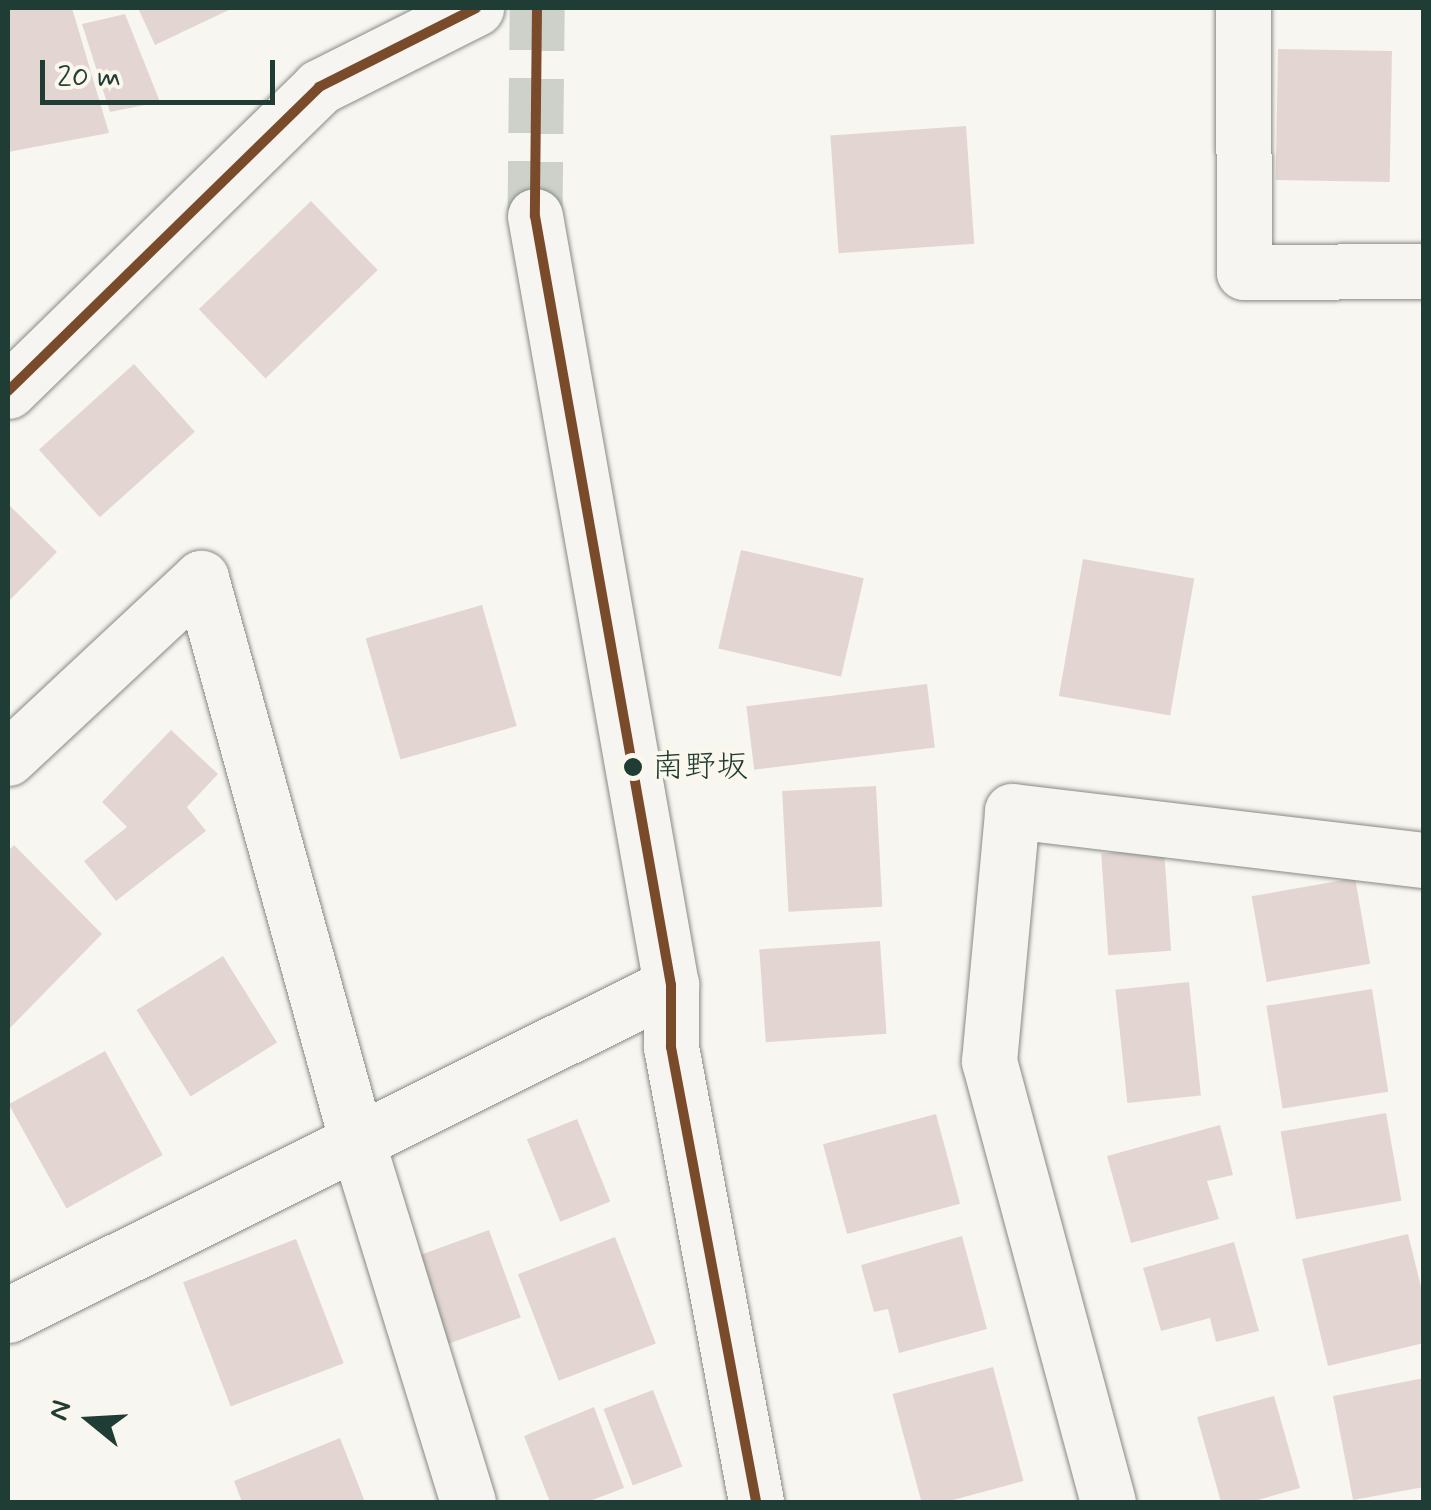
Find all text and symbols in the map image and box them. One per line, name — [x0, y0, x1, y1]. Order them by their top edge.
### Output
scale bar — [45, 40, 280, 102]
text: 20 m — [57, 58, 121, 97]
place label: 南野坂 — [652, 748, 748, 786]
marker: 南野坂 — [623, 757, 643, 777]
north arrow — [40, 1370, 140, 1470]
text: N — [41, 1396, 81, 1425]

